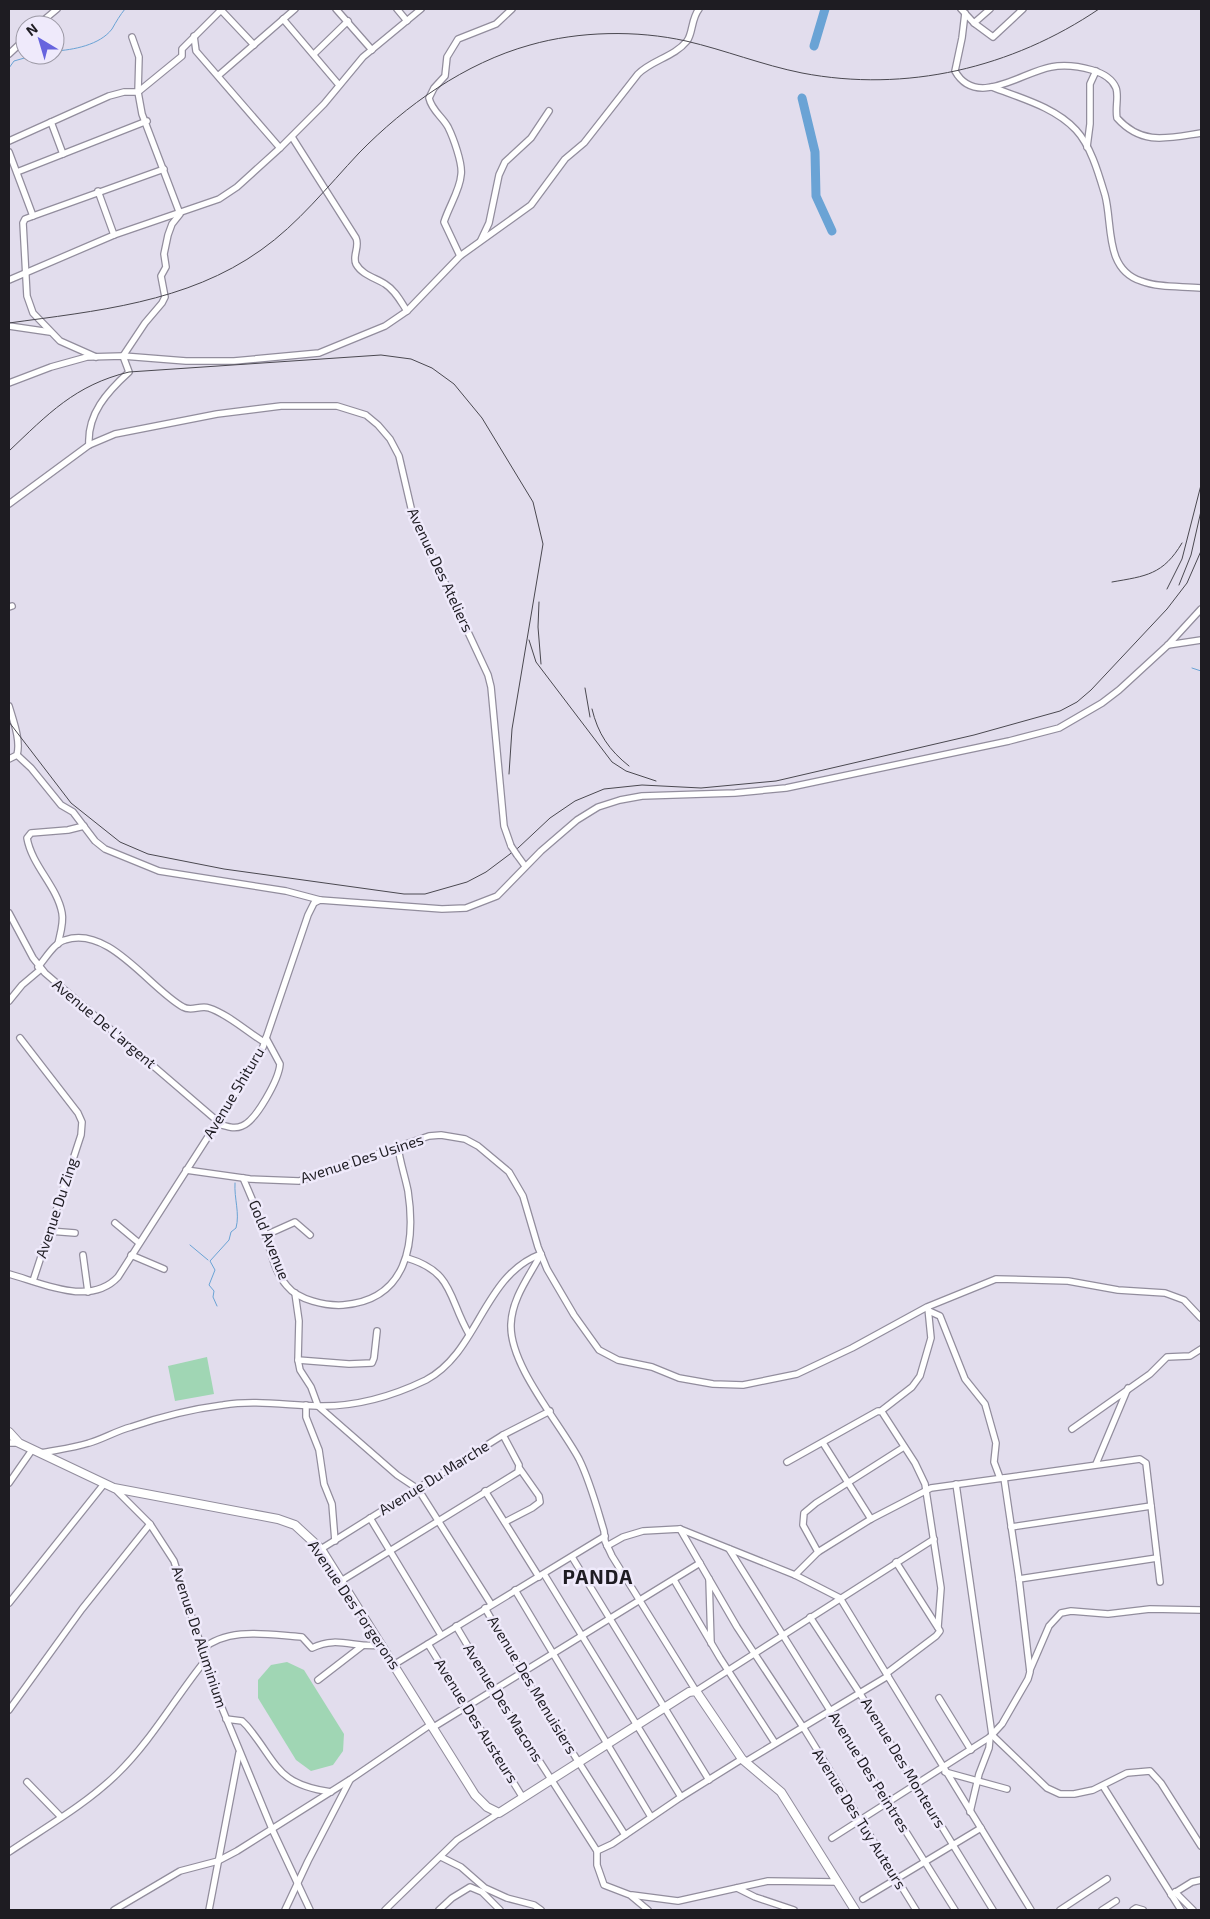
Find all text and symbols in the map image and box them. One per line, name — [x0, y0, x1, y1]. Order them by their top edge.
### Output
north arrow — [15, 15, 65, 65]
text: N — [22, 20, 41, 39]
street label: Avenue Des Ateliers — [404, 505, 478, 635]
street label: Avenue De L'argent — [49, 975, 160, 1072]
street label: Avenue Shituru — [199, 1044, 267, 1141]
street label: Avenue Des Usines — [298, 1130, 425, 1186]
street label: Avenue Du Zing — [31, 1154, 81, 1260]
street label: Gold Avenue — [246, 1197, 294, 1282]
street label: Avenue Du Marche — [375, 1436, 492, 1518]
street label: Avenue Des Forgerons — [305, 1536, 405, 1672]
street label: Avenue De Aluminium — [169, 1564, 231, 1710]
district label: PANDA — [563, 1564, 633, 1588]
street label: Avenue Des Menuisiers — [484, 1612, 581, 1757]
street label: Avenue Des Macons — [460, 1640, 548, 1765]
street label: Avenue Des Austeurs — [431, 1655, 523, 1786]
street label: Avenue Des Monteurs — [858, 1694, 950, 1831]
street label: Avenue Des Peintres — [825, 1708, 914, 1835]
street label: Avenue Des Tuy Auteurs — [809, 1745, 911, 1892]

